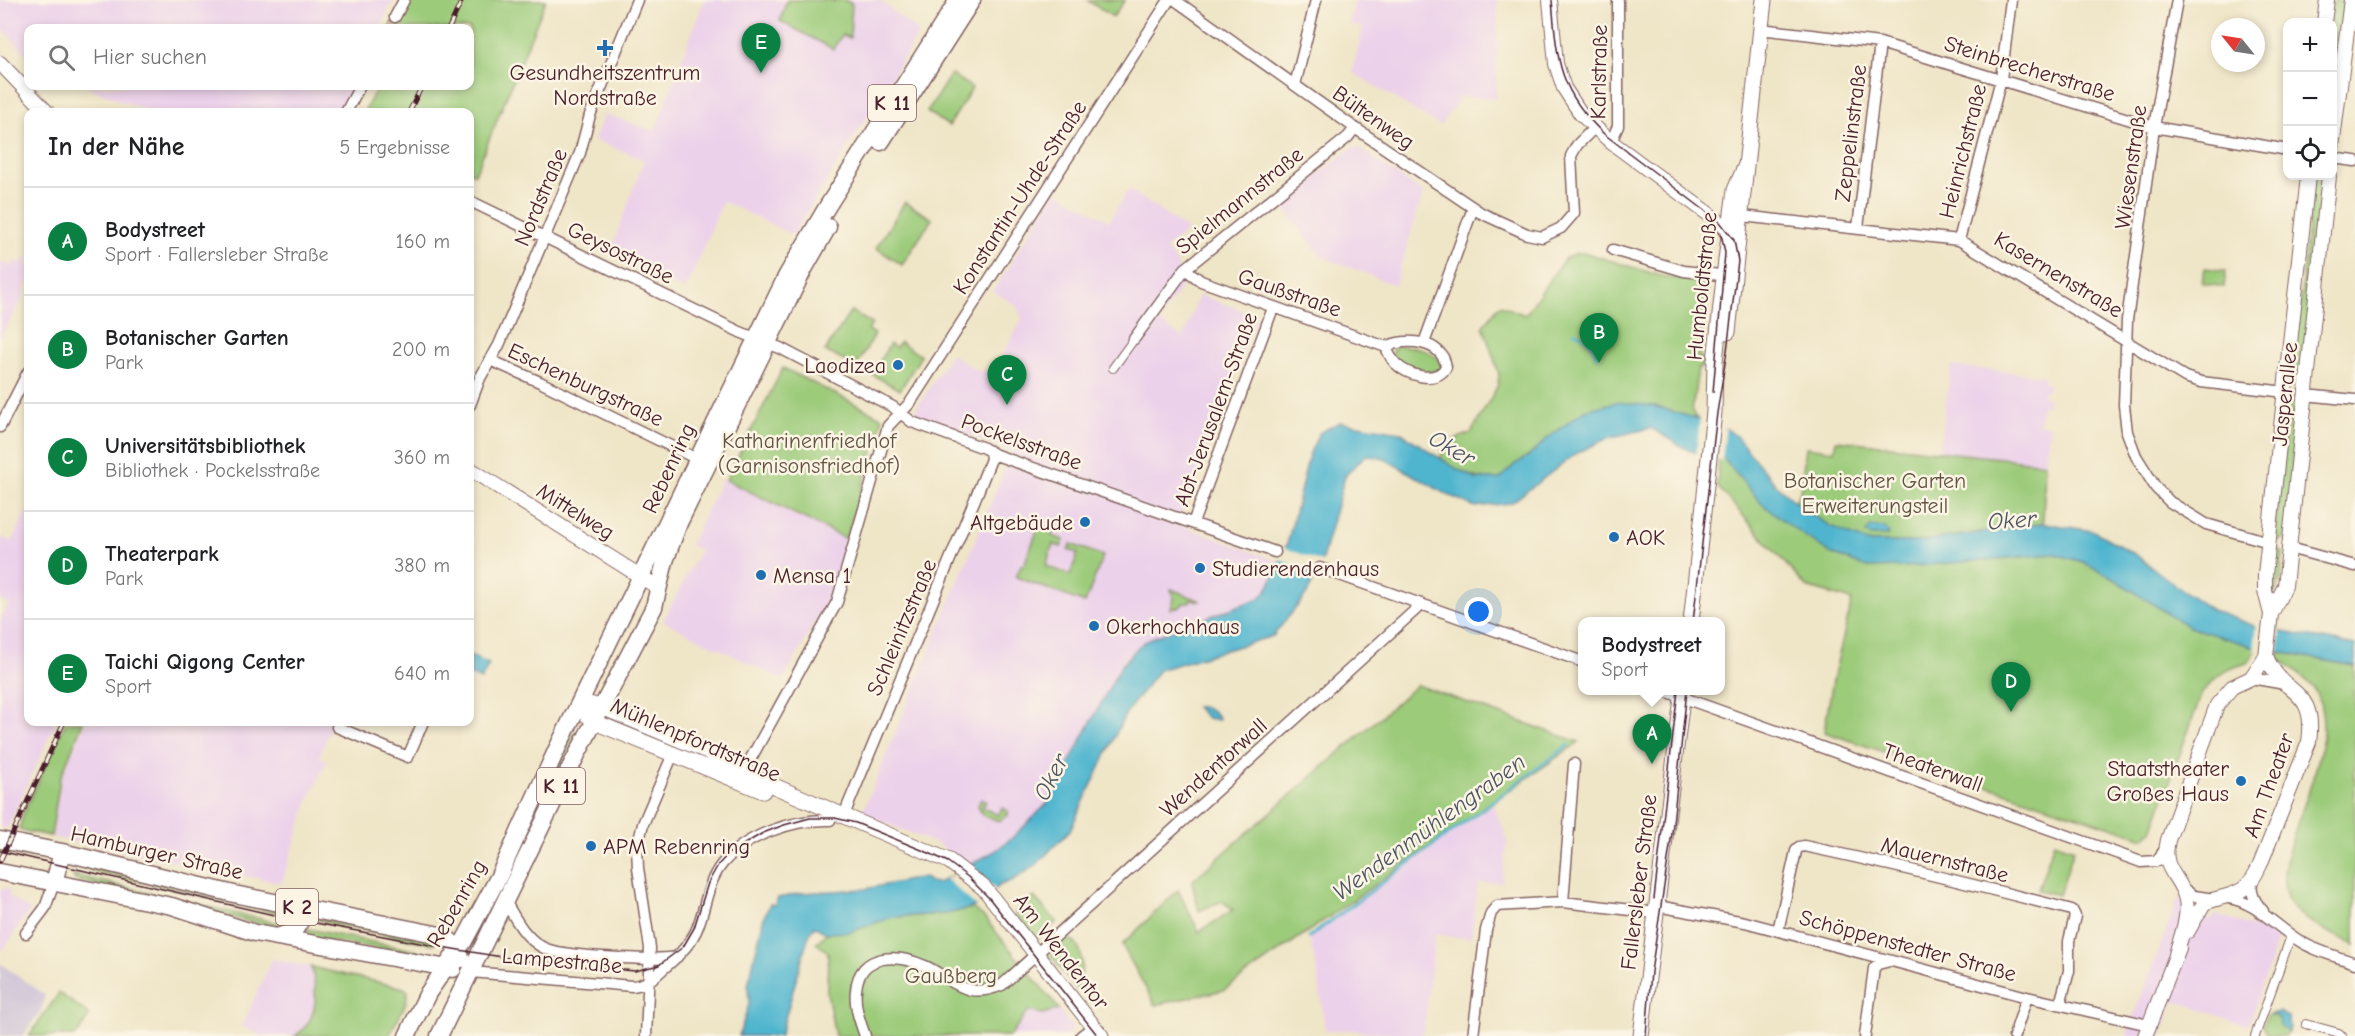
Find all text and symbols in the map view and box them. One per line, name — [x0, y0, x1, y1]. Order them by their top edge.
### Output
north arrow — [2211, 18, 2265, 72]
map controls — [2283, 18, 2337, 180]
button: + — [2283, 18, 2337, 72]
pin: E — [742, 23, 780, 73]
search box — [24, 24, 474, 90]
street label: Karlstraße — [1585, 24, 1613, 120]
street label: Steinbrecherstraße — [1941, 31, 2118, 107]
marker: Gesundheitszentrum Nordstraße — [596, 39, 614, 57]
icon: search — [45, 41, 78, 74]
text: Hier suchen — [93, 44, 207, 70]
place label: Gesundheitszentrum Nordstraße — [510, 60, 700, 111]
street label: Zeppelinstraße — [1830, 63, 1872, 203]
button: − — [2283, 72, 2337, 126]
street label: Bültenweg — [1327, 80, 1419, 155]
street label: Heinrichstraße — [1934, 81, 1992, 221]
road number: K 11 — [868, 85, 916, 121]
street label: Konstantin-Uhde-Straße — [947, 96, 1092, 299]
street label: Wiesenstraße — [2109, 103, 2153, 231]
button: locate — [2283, 126, 2337, 180]
text: In der Nähe — [48, 132, 185, 162]
text: 5 Ergebnisse — [340, 136, 450, 159]
street label: Spielmannstraße — [1171, 142, 1309, 260]
street label: Nordstraße — [509, 145, 573, 250]
street label: Humboldtstraße — [1681, 211, 1723, 362]
street label: Geysostraße — [563, 216, 678, 290]
text: Bodystreet — [105, 217, 205, 243]
street label: Kasernenstraße — [1989, 226, 2128, 323]
text: A — [62, 230, 73, 253]
text: 160 m — [396, 230, 450, 253]
text: Sport · Fallersleber Straße — [105, 243, 328, 266]
street label: Gaußstraße — [1235, 263, 1345, 323]
street label: Abt-Jerusalem-Straße — [1169, 309, 1263, 510]
pin: B — [1580, 314, 1618, 363]
text: Botanischer Garten — [105, 325, 289, 351]
text: B — [61, 338, 74, 361]
text: 200 m — [392, 338, 450, 361]
street label: Eschenburgstraße — [504, 338, 667, 432]
street label: Jasperallee — [2267, 341, 2303, 447]
text: Park — [105, 351, 143, 374]
place label: Laodizea — [804, 353, 886, 379]
pin: C — [988, 356, 1026, 405]
marker: Laodizea — [891, 358, 905, 372]
street label: Pockelsstraße — [958, 408, 1086, 476]
street label: Rebenring — [637, 419, 701, 518]
water label: Oker — [1424, 424, 1481, 473]
park label: Katharinenfriedhof (Garnisonsfriedhof) — [718, 428, 900, 479]
text: Universitätsbibliothek — [105, 433, 305, 459]
text: C — [61, 446, 74, 469]
text: 360 m — [394, 446, 450, 469]
text: Bibliothek · Pockelsstraße — [105, 459, 320, 482]
park label: Botanischer Garten Erweiterungsteil — [1784, 468, 1966, 519]
street label: Mittelweg — [532, 478, 619, 546]
water label: Oker — [1987, 504, 2039, 536]
place label: Altgebäude — [970, 510, 1073, 536]
marker: Altgebäude — [1078, 515, 1092, 529]
place label: AOK — [1626, 525, 1665, 551]
marker: AOK — [1607, 530, 1621, 544]
text: Theaterpark — [105, 541, 219, 567]
text: D — [61, 554, 74, 577]
text: 380 m — [394, 554, 450, 577]
street label: Schleinitzstraße — [861, 555, 942, 700]
place label: Studierendenhaus — [1212, 556, 1379, 582]
marker: Studierendenhaus — [1193, 561, 1207, 575]
place label: Mensa 1 — [773, 563, 851, 589]
text: Park — [105, 567, 143, 590]
marker: Mensa 1 — [754, 568, 768, 582]
your location — [1464, 597, 1493, 626]
place label: Okerhochhaus — [1106, 614, 1239, 640]
popup — [1578, 617, 1725, 695]
marker: Okerhochhaus — [1087, 619, 1101, 633]
text: Bodystreet — [1602, 632, 1701, 658]
text: Taichi Qigong Center — [105, 649, 305, 675]
text: Sport — [1602, 658, 1647, 681]
text: E — [62, 662, 73, 685]
text: 640 m — [394, 662, 450, 685]
pin: D — [1992, 662, 2030, 712]
text: Sport — [105, 675, 151, 698]
street label: Mühlenpfordtstraße — [607, 692, 785, 787]
street label: Wendentorwall — [1155, 713, 1273, 823]
pin: A — [1632, 714, 1672, 764]
street label: Am Theater — [2238, 729, 2300, 841]
street label: Theaterwall — [1879, 738, 1986, 798]
water label: Oker — [1028, 748, 1075, 805]
water label: Wendenmühlengraben — [1327, 748, 1531, 906]
place label: Staatstheater Großes Haus — [2107, 756, 2229, 807]
road number: K 11 — [537, 768, 585, 804]
marker: Staatstheater Großes Haus — [2234, 774, 2248, 788]
street label: Fallersleber Straße — [1615, 793, 1663, 971]
street label: Hamburger Straße — [68, 821, 245, 885]
street label: Mauernstraße — [1878, 832, 2011, 888]
place label: APM Rebenring — [603, 834, 750, 860]
marker: APM Rebenring — [584, 839, 598, 853]
street label: Rebenring — [422, 855, 492, 952]
street label: Am Wendentor — [1008, 888, 1115, 1015]
road number: K 2 — [276, 889, 318, 925]
street label: Schöppenstedter Straße — [1796, 904, 2019, 987]
street label: Lampestraße — [501, 943, 623, 979]
park label: Gaußberg — [905, 963, 997, 989]

